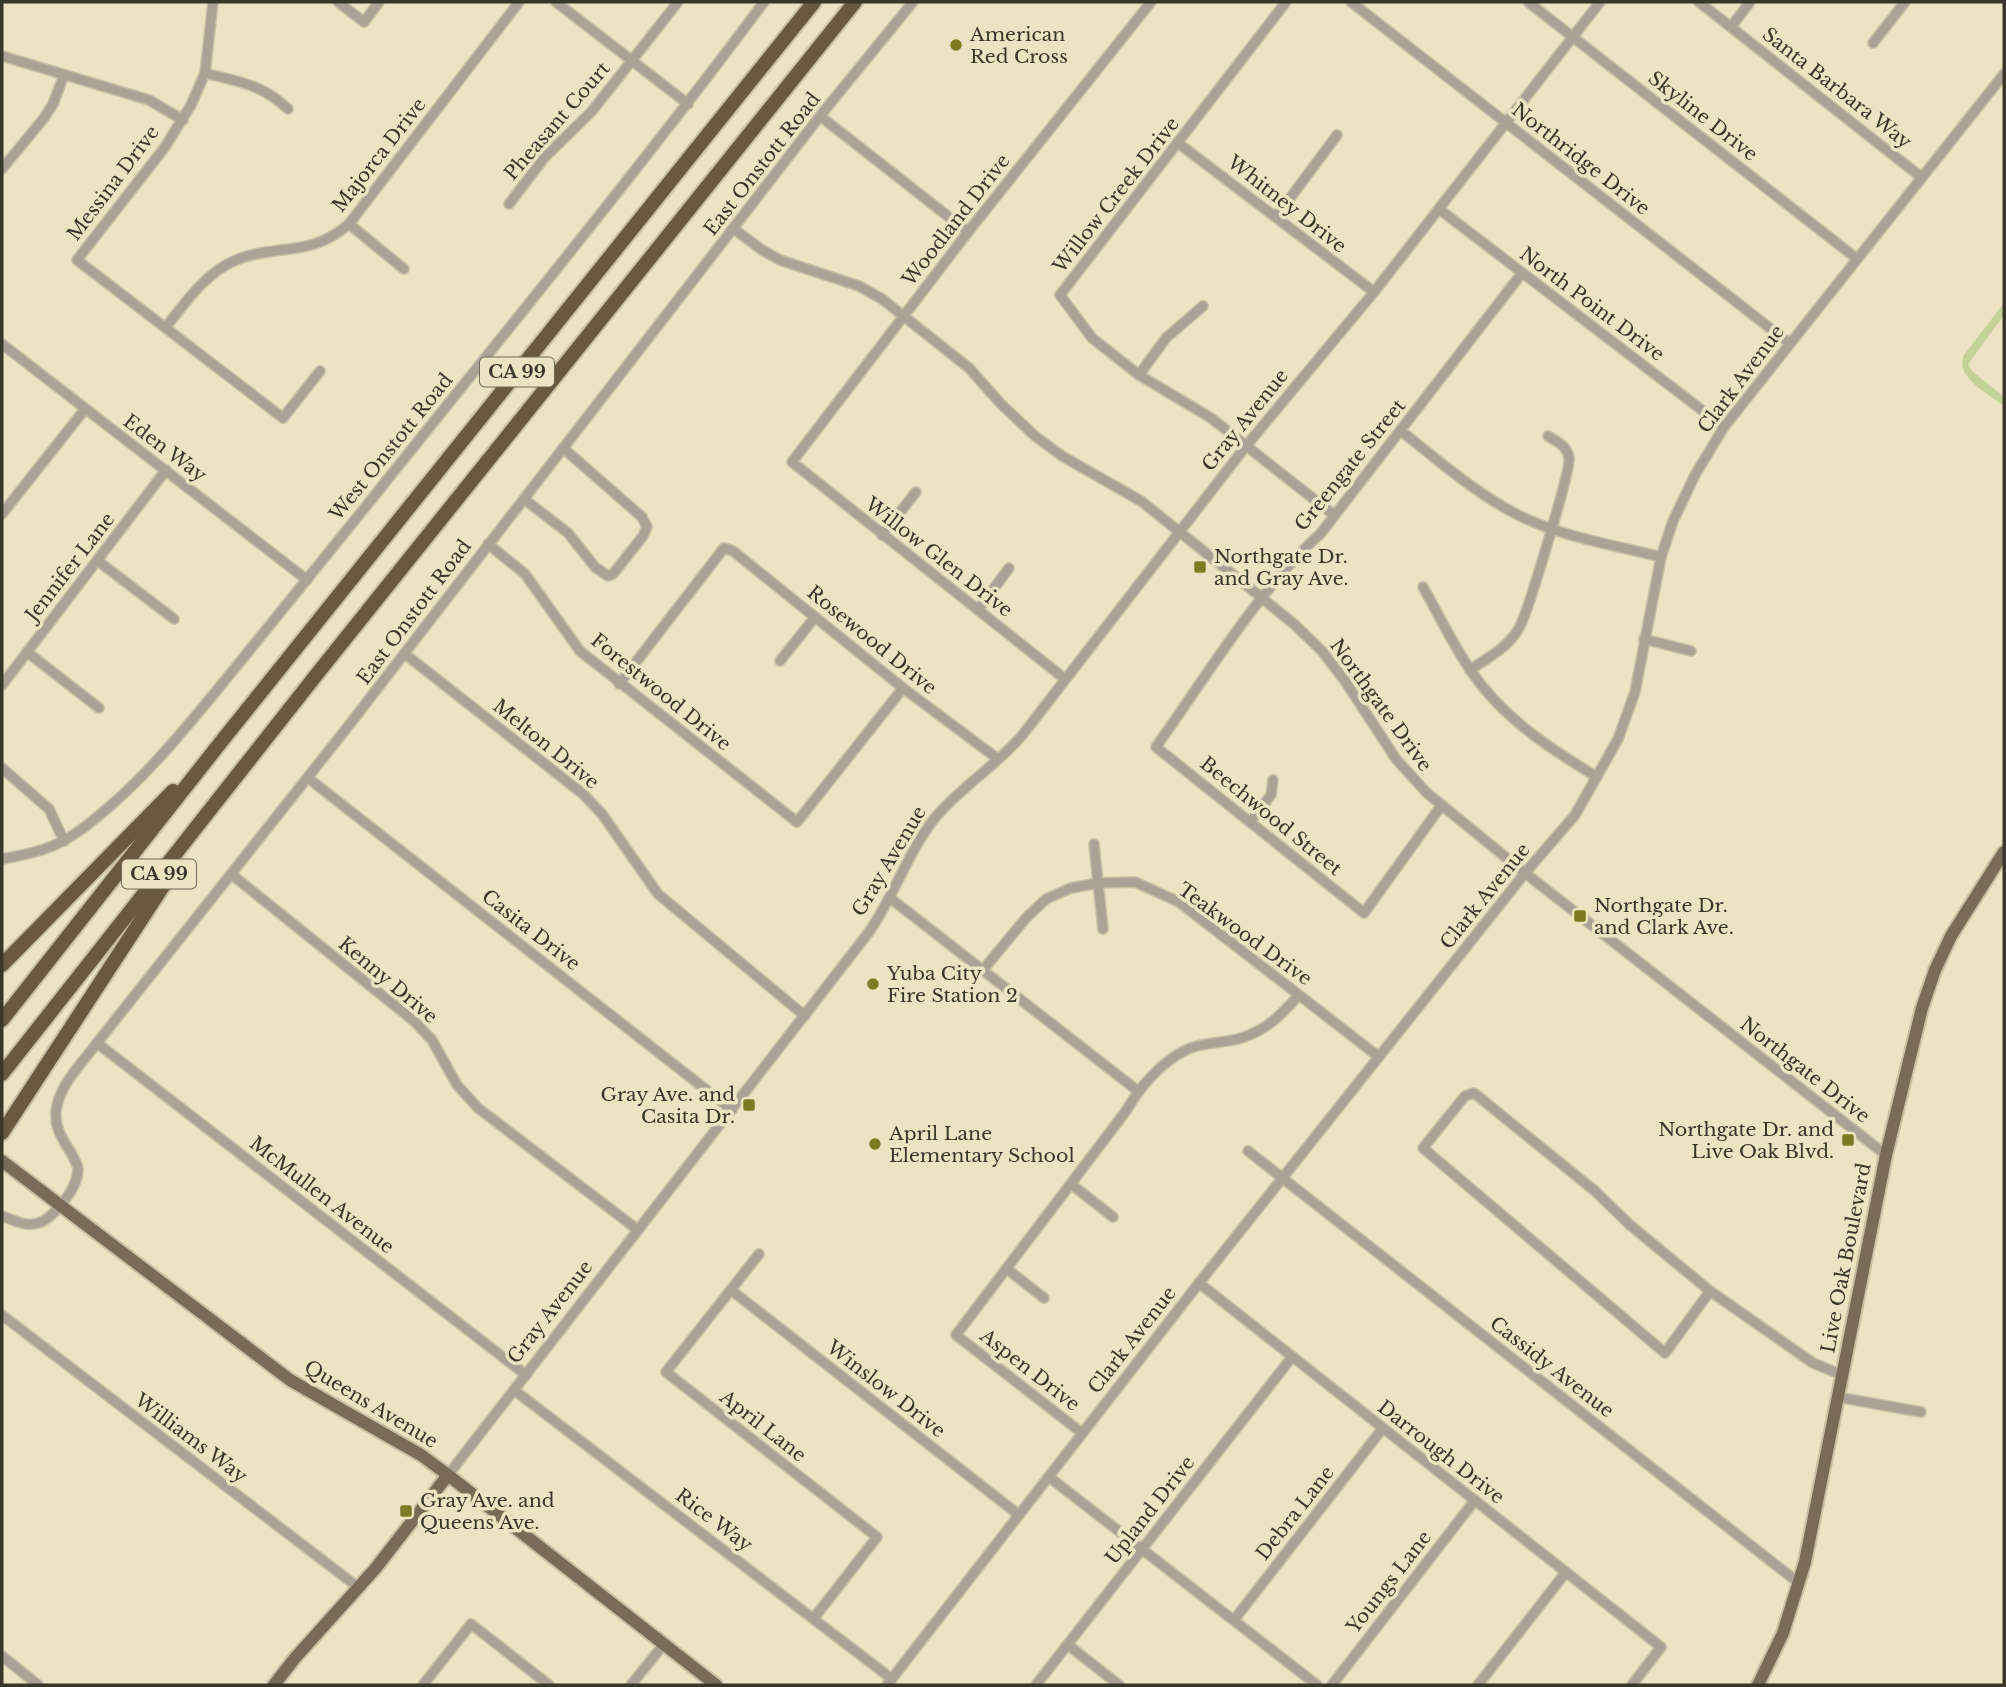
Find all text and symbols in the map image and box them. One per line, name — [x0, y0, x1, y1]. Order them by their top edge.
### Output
place label: American Red Cross — [969, 23, 1068, 68]
street label: Santa Barbara Way — [1758, 23, 1916, 153]
marker: American Red Cross — [948, 37, 964, 53]
street label: Pheasant Court — [499, 57, 615, 185]
street label: Skyline Drive — [1644, 66, 1762, 166]
street label: East Onstott Road — [699, 88, 825, 240]
street label: Majorca Drive — [327, 93, 431, 217]
street label: Northridge Drive — [1507, 98, 1655, 220]
street label: Willow Creek Drive — [1047, 113, 1184, 278]
street label: Messina Drive — [62, 121, 164, 245]
street label: Woodland Drive — [897, 150, 1015, 291]
street label: Whitney Drive — [1222, 150, 1351, 258]
street label: North Point Drive — [1515, 242, 1669, 366]
street label: Clark Avenue — [1693, 320, 1789, 438]
road number: CA 99 — [480, 358, 554, 386]
street label: Gray Avenue — [1197, 364, 1293, 476]
street label: West Onstott Road — [324, 369, 458, 526]
street label: Greengate Street — [1290, 394, 1411, 536]
street label: Eden Way — [119, 409, 211, 487]
street label: Willow Glen Drive — [860, 492, 1017, 622]
street label: Jennifer Lane — [19, 508, 120, 628]
street label: East Onstott Road — [352, 535, 476, 689]
place label: Northgate Dr. and Gray Ave. — [1214, 545, 1349, 590]
marker: Northgate Dr. and Gray Ave. — [1192, 559, 1208, 575]
street label: Rosewood Drive — [803, 581, 941, 699]
street label: Forestwood Drive — [586, 629, 736, 755]
street label: Northgate Drive — [1325, 634, 1437, 776]
street label: Melton Drive — [488, 694, 604, 794]
street label: Beechwood Street — [1196, 752, 1347, 881]
street label: Gray Avenue — [847, 802, 931, 920]
street label: Clark Avenue — [1435, 838, 1535, 954]
road number: CA 99 — [122, 860, 196, 888]
street label: Teakwood Drive — [1174, 878, 1316, 990]
street label: Casita Drive — [477, 885, 585, 975]
place label: Northgate Dr. and Clark Ave. — [1594, 894, 1734, 939]
marker: Northgate Dr. and Clark Ave. — [1572, 908, 1588, 924]
street label: Kenny Drive — [334, 932, 442, 1028]
place label: Yuba City Fire Station 2 — [886, 962, 1018, 1007]
marker: Yuba City Fire Station 2 — [865, 976, 881, 992]
street label: Northgate Drive — [1736, 1012, 1874, 1128]
place label: Gray Ave. and Casita Dr. — [600, 1083, 735, 1128]
marker: Gray Ave. and Casita Dr. — [741, 1097, 757, 1113]
place label: Northgate Dr. and Live Oak Blvd. — [1658, 1118, 1834, 1163]
place label: April Lane Elementary School — [888, 1122, 1075, 1167]
street label: McMullen Avenue — [245, 1131, 399, 1259]
marker: Northgate Dr. and Live Oak Blvd. — [1840, 1132, 1856, 1148]
marker: April Lane Elementary School — [867, 1136, 883, 1152]
street label: Live Oak Boulevard — [1816, 1161, 1876, 1355]
street label: Gray Avenue — [503, 1256, 597, 1368]
street label: Clark Avenue — [1083, 1282, 1181, 1398]
street label: Cassidy Avenue — [1485, 1312, 1619, 1422]
street label: Aspen Drive — [975, 1323, 1084, 1416]
street label: Winslow Drive — [821, 1335, 950, 1442]
street label: Queens Avenue — [300, 1355, 442, 1453]
street label: April Lane — [715, 1385, 811, 1467]
street label: Williams Way — [129, 1388, 252, 1488]
street label: Darrough Drive — [1373, 1395, 1509, 1509]
street label: Upland Drive — [1101, 1451, 1199, 1569]
street label: Debra Lane — [1251, 1461, 1339, 1565]
street label: Rice Way — [671, 1484, 757, 1556]
place label: Gray Ave. and Queens Ave. — [420, 1489, 555, 1534]
marker: Gray Ave. and Queens Ave. — [398, 1503, 414, 1519]
street label: Youngs Lane — [1341, 1526, 1436, 1639]

